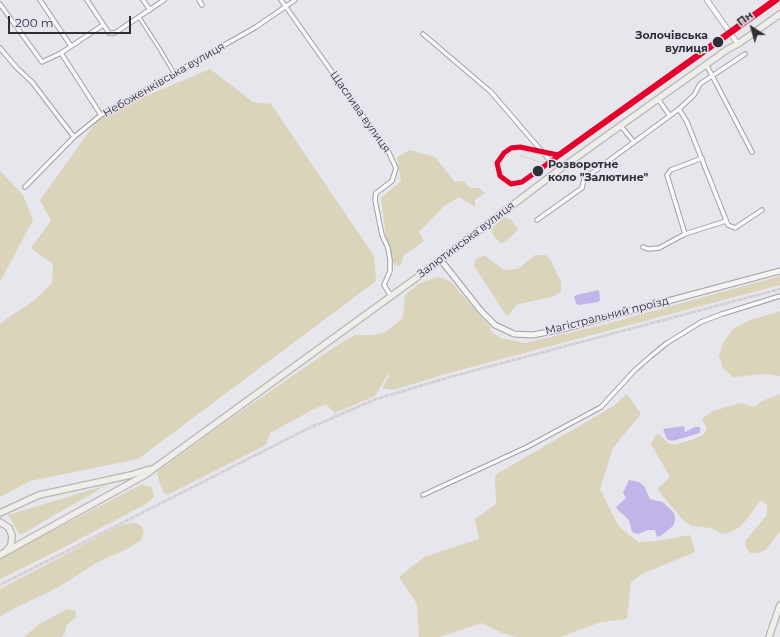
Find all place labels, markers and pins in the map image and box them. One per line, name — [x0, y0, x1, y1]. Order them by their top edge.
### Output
place label: Золочівська вулиця — [635, 29, 708, 55]
marker: Золочівська вулиця — [711, 35, 725, 49]
place label: Розворотне коло "Залютине" — [548, 158, 648, 184]
marker: Розворотне коло "Залютине" — [531, 164, 545, 178]

